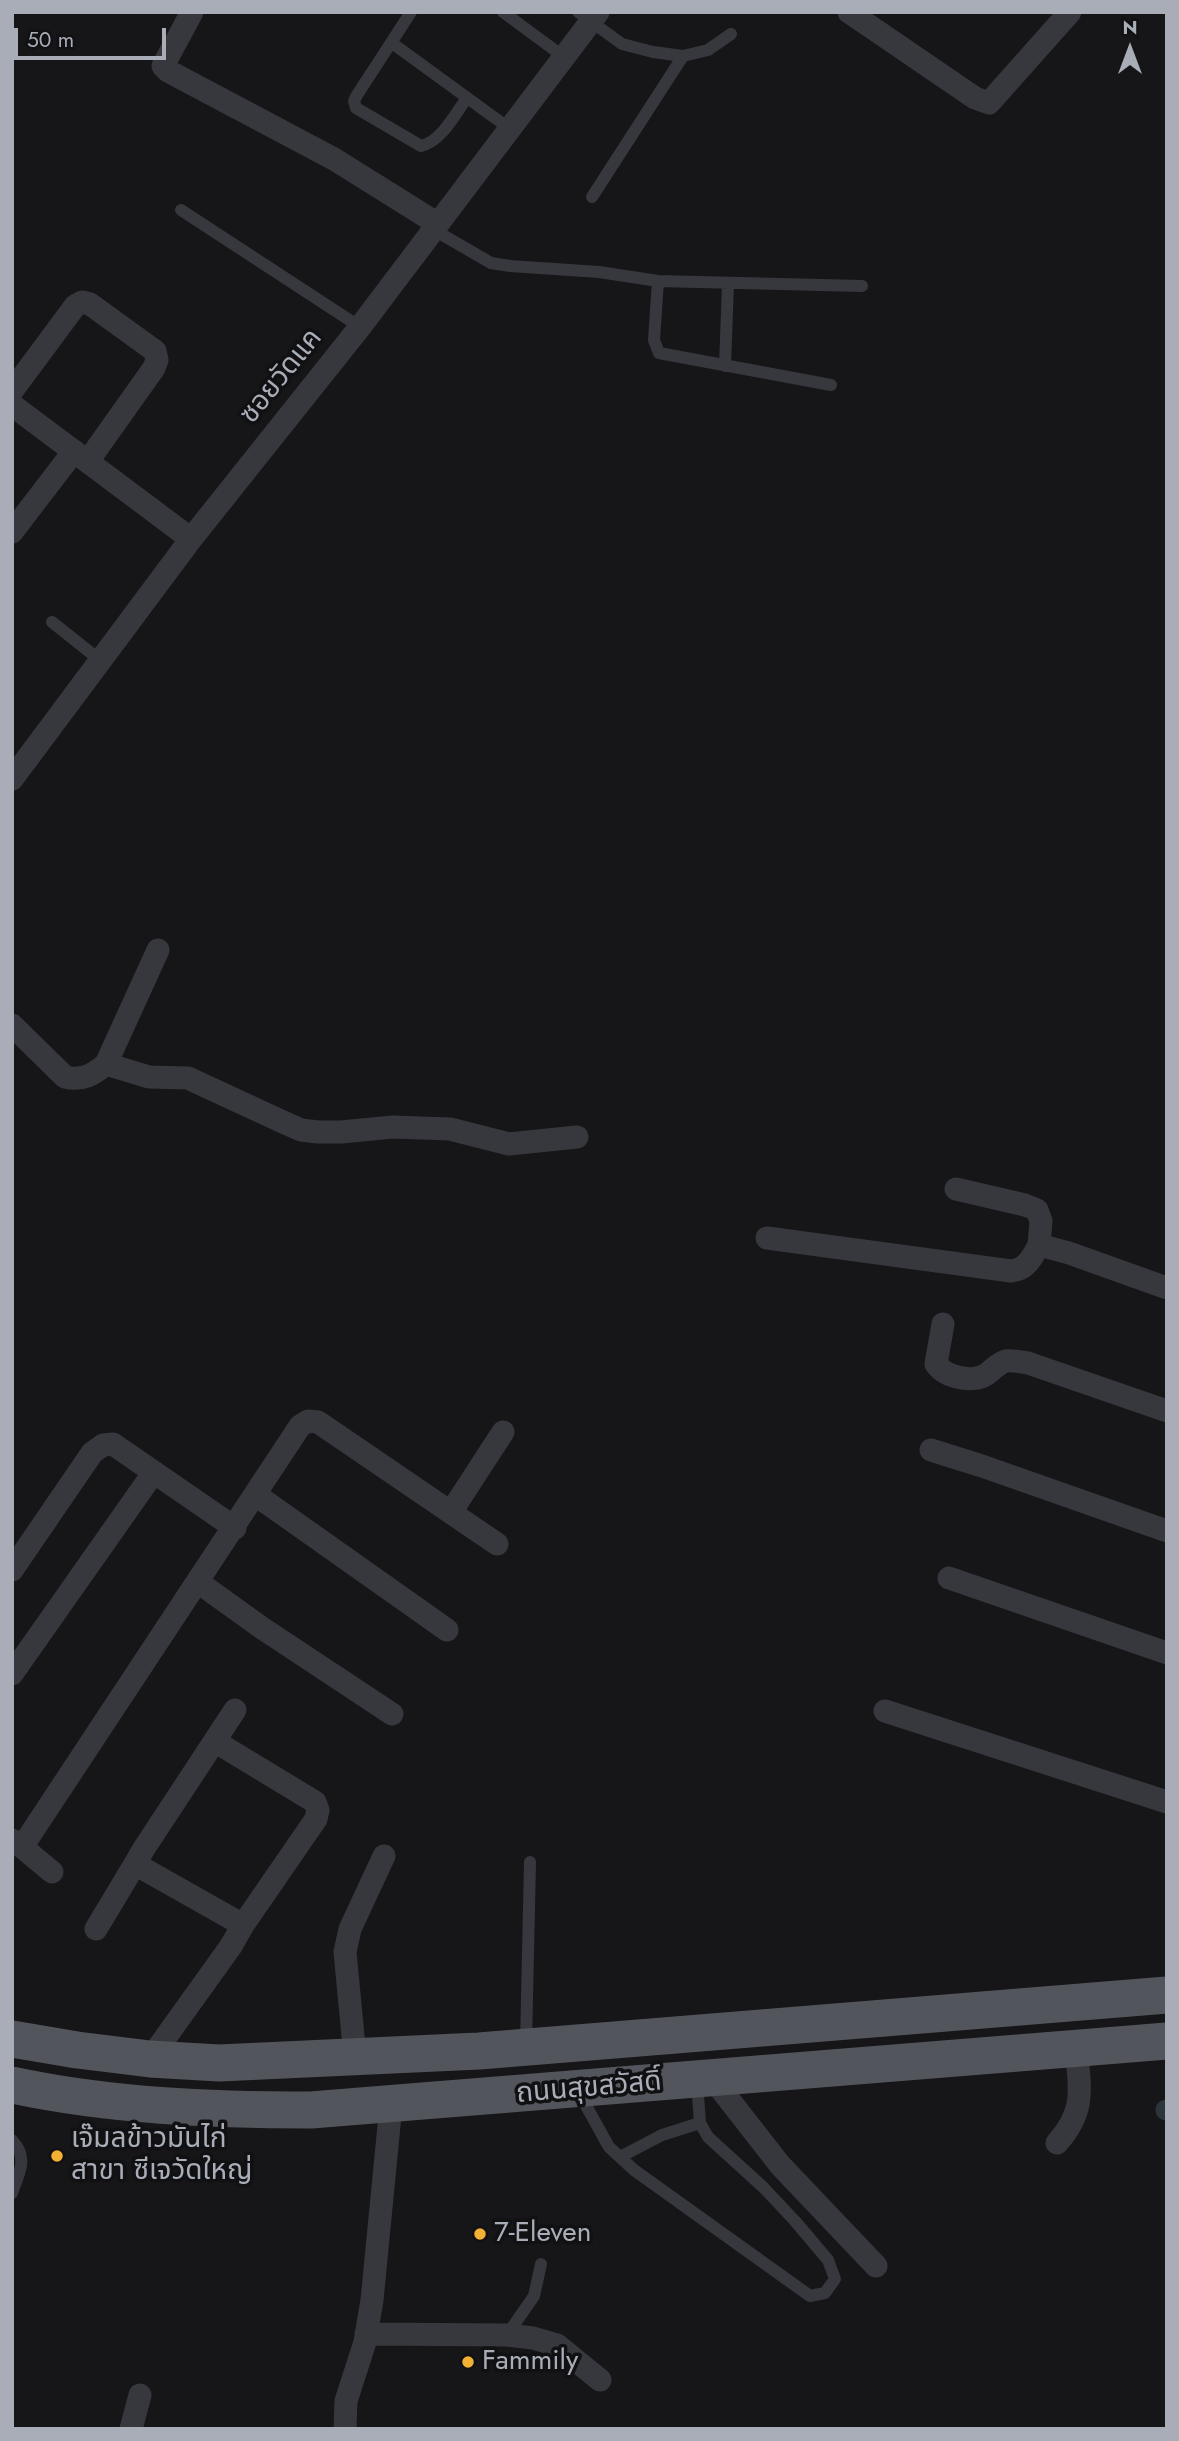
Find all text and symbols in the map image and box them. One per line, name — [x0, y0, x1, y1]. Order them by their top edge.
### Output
scale bar — [18, 14, 170, 58]
north arrow — [1095, 14, 1165, 84]
text: N — [1122, 14, 1138, 41]
text: 50 m — [27, 25, 74, 55]
street label: ซอยวัดแค — [234, 323, 330, 431]
street label: ถนนสุขสวัสดิ์ — [515, 2066, 663, 2112]
place label: เจ๊มลข้าวมันไก่ สาขา ซีเจวัดใหญ่ — [71, 2123, 252, 2189]
marker: เจ๊มลข้าวมันไก่ สาขา ซีเจวัดใหญ่ — [49, 2148, 65, 2164]
place label: 7-Eleven — [494, 2217, 591, 2251]
marker: 7-Eleven — [472, 2226, 488, 2242]
place label: Fammily — [482, 2345, 578, 2379]
marker: Fammily — [460, 2354, 476, 2370]

